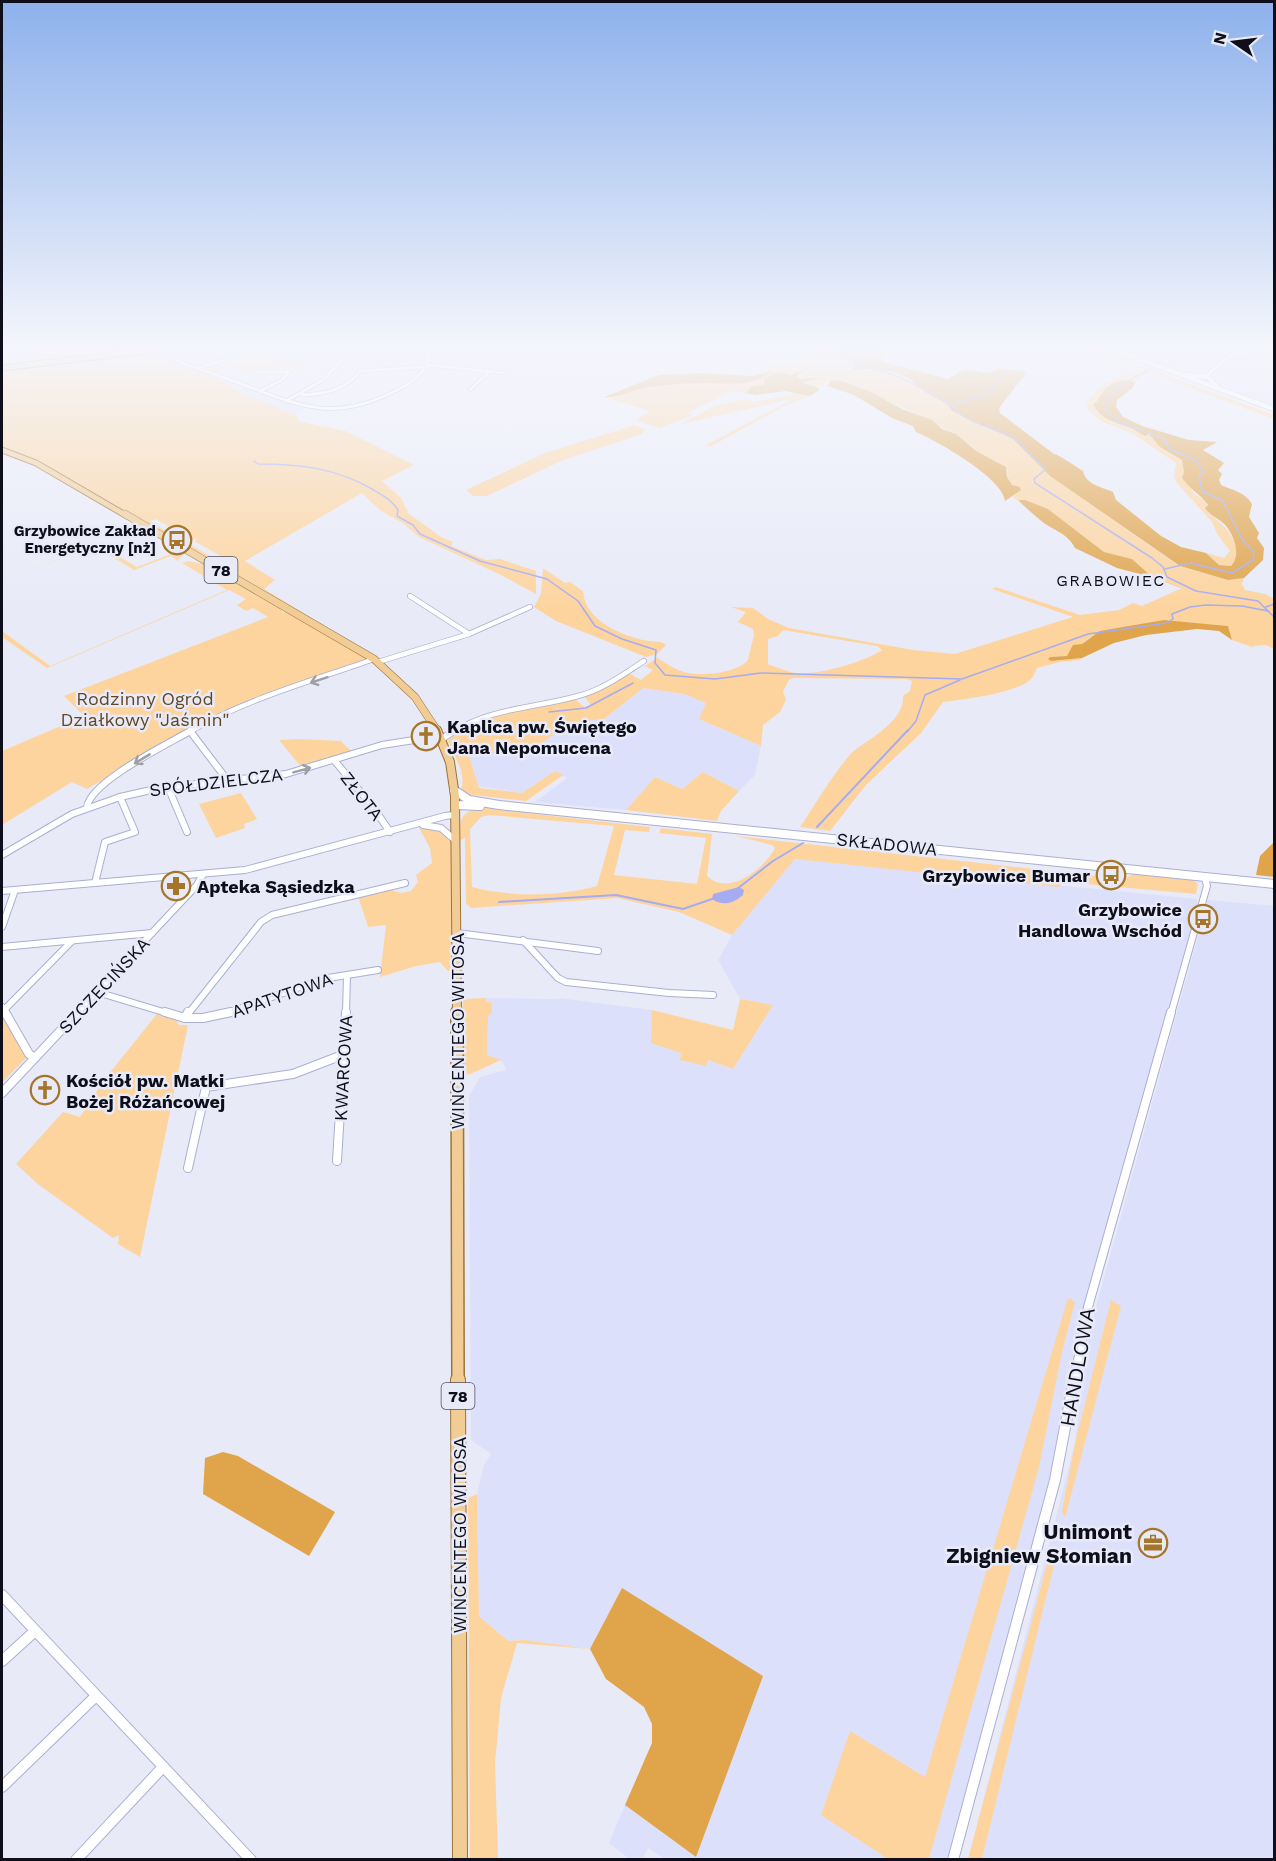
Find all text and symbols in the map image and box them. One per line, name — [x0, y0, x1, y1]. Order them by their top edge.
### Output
north arrow — [1204, 12, 1264, 72]
text: N — [1209, 30, 1231, 47]
place label: Grzybowice Zakład Energetyczny [nż] — [14, 522, 156, 557]
bus stop icon: Grzybowice Zakład Energetyczny [nż] — [161, 524, 193, 556]
road number: 78 — [204, 557, 238, 583]
district label: GRABOWIEC — [1056, 571, 1166, 590]
one-way arrow — [310, 675, 329, 686]
park label: Rodzinny Ogród Działkowy "Jaśmin" — [60, 688, 230, 730]
place label: Kaplica pw. Świętego Jana Nepomucena — [447, 716, 637, 758]
church icon: Kaplica pw. Świętego Jana Nepomucena — [410, 720, 442, 752]
one-way arrow — [134, 753, 151, 765]
street label: SPÓŁDZIELCZA — [148, 763, 284, 801]
one-way arrow — [293, 764, 312, 775]
street label: ZŁOTA — [336, 767, 388, 825]
street label: SKŁADOWA — [836, 828, 939, 860]
bus stop icon: Grzybowice Bumar — [1095, 859, 1127, 891]
place label: Grzybowice Bumar — [922, 865, 1090, 886]
pharmacy icon: Apteka Sąsiedzka — [160, 870, 192, 902]
place label: Apteka Sąsiedzka — [197, 876, 355, 897]
place label: Grzybowice Handlowa Wschód — [1018, 899, 1182, 941]
bus stop icon: Grzybowice Handlowa Wschód — [1187, 903, 1219, 935]
street label: WINCENTEGO WITOSA — [447, 932, 468, 1130]
street label: SZCZECIŃSKA — [54, 933, 154, 1037]
street label: APATYTOWA — [229, 968, 335, 1022]
street label: KWARCOWA — [330, 1014, 356, 1122]
place label: Kościół pw. Matki Bożej Różańcowej — [66, 1070, 225, 1112]
church icon: Kościół pw. Matki Bożej Różańcowej — [29, 1074, 61, 1106]
street label: HANDLOWA — [1054, 1305, 1100, 1429]
road number: 78 — [442, 1383, 474, 1409]
street label: WINCENTEGO WITOSA — [449, 1436, 470, 1634]
place label: Unimont Zbigniew Słomian — [946, 1519, 1132, 1568]
office icon: Unimont Zbigniew Słomian — [1137, 1527, 1169, 1559]

